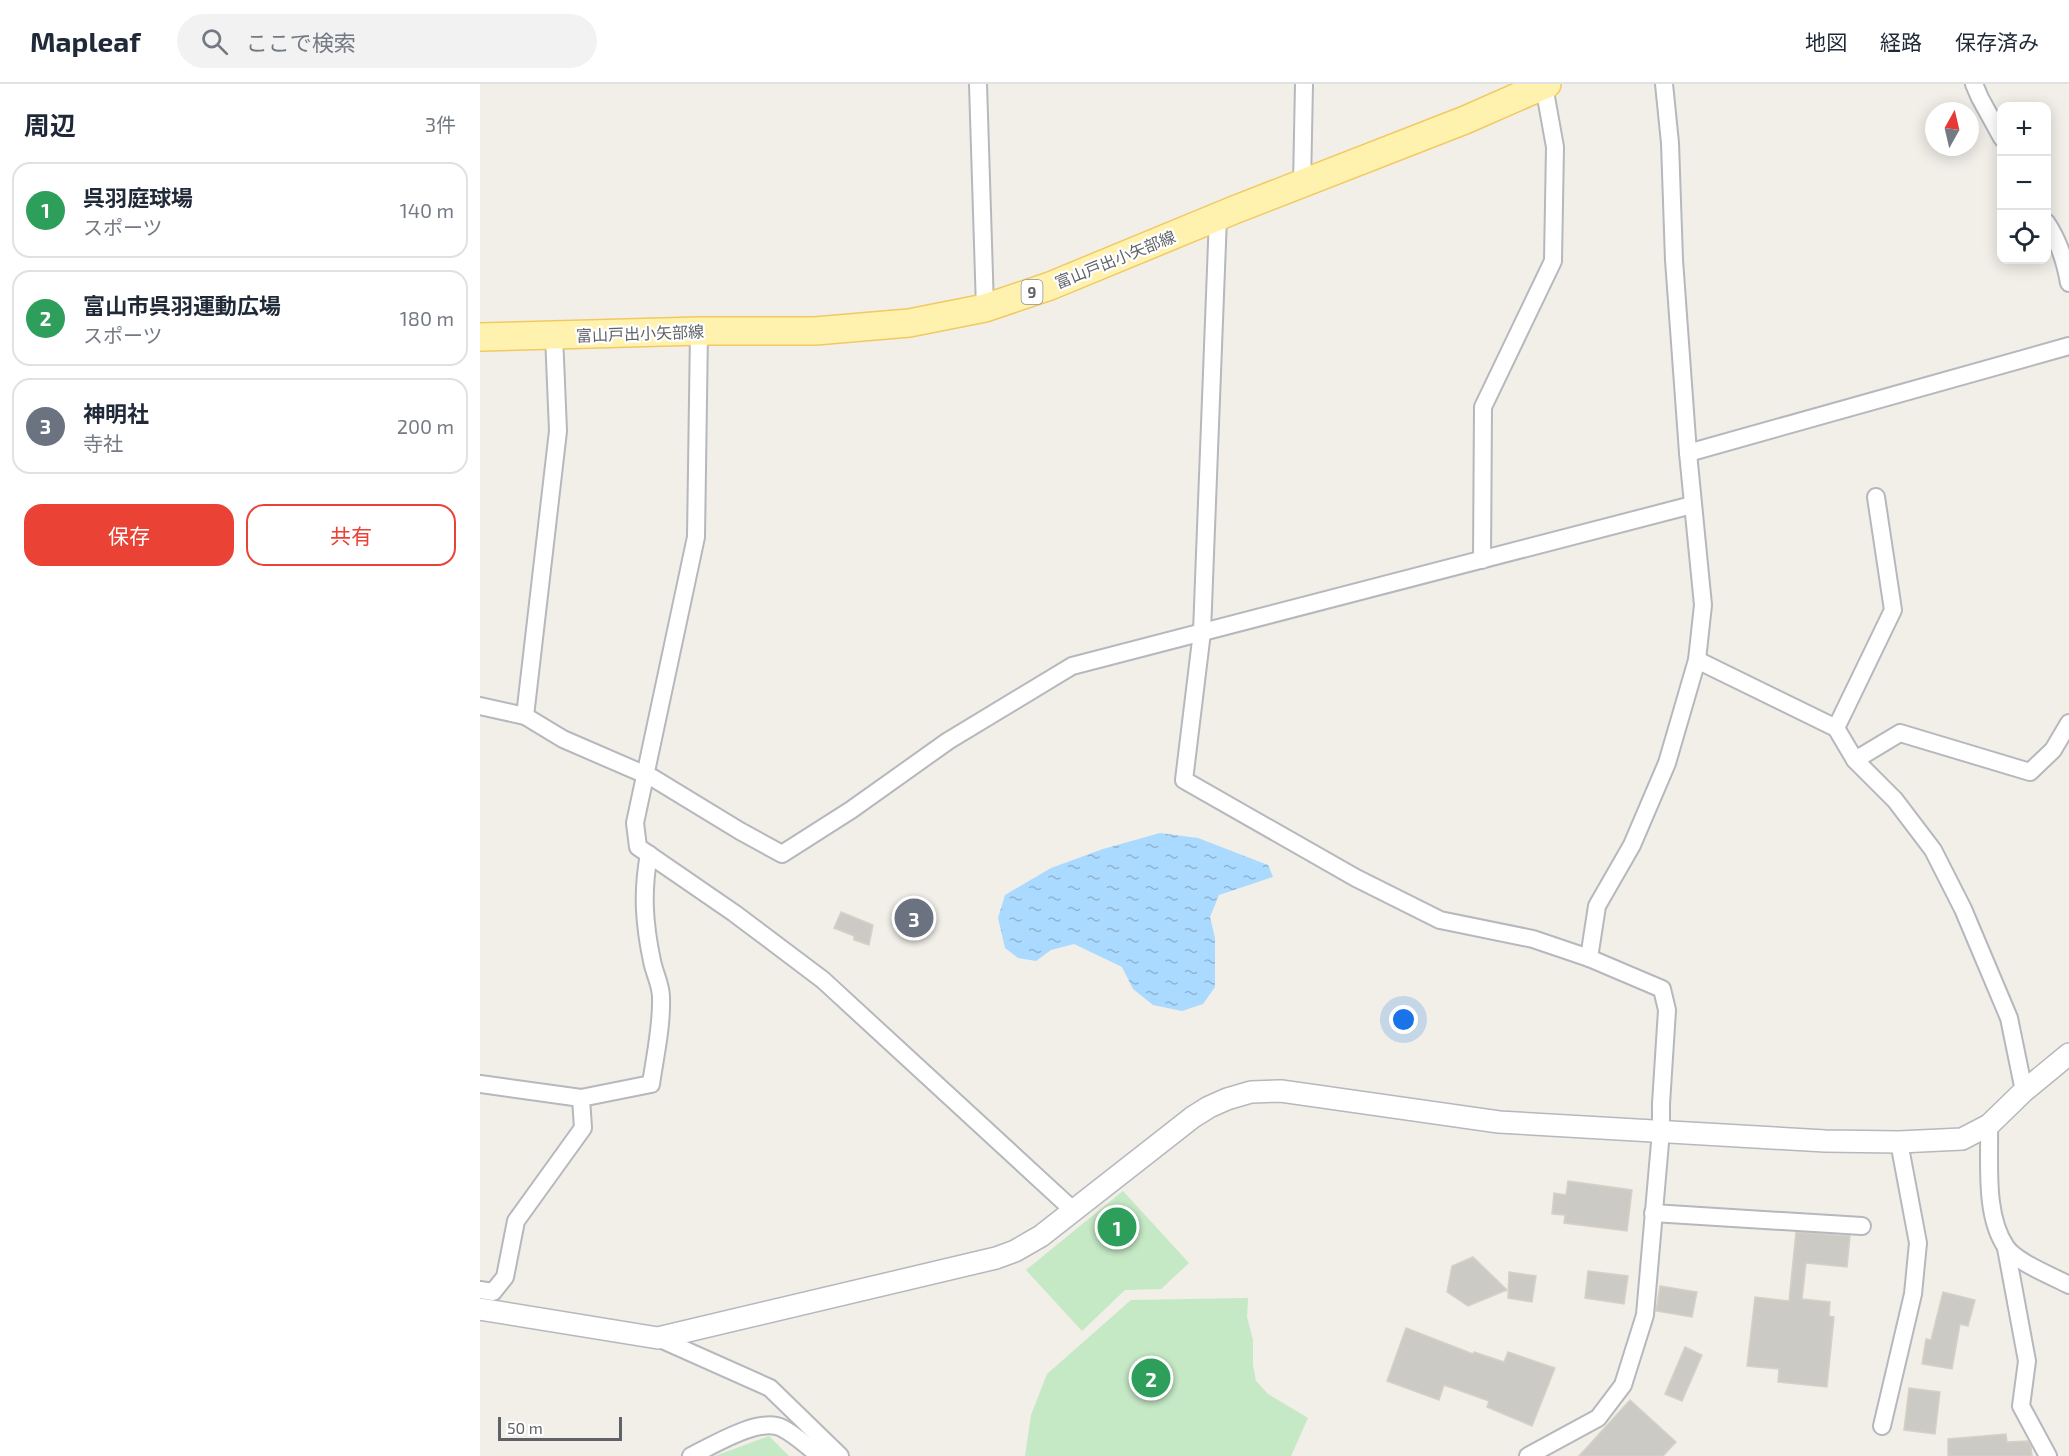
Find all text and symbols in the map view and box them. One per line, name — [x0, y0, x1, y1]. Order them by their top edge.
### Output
search box — [177, 14, 597, 68]
text: Mapleaf — [30, 24, 141, 58]
icon: search — [198, 25, 231, 58]
text: ここで検索 — [246, 29, 356, 55]
text: 地図 — [1805, 29, 1847, 54]
text: 経路 — [1880, 29, 1922, 54]
text: 保存済み — [1955, 29, 2039, 54]
north arrow — [1925, 102, 1979, 156]
map controls — [1997, 102, 2051, 264]
button: + — [1997, 102, 2051, 156]
text: 周辺 — [24, 109, 76, 140]
text: 3件 — [425, 112, 456, 136]
button: − — [1997, 156, 2051, 210]
text: 呉羽庭球場 — [83, 184, 193, 210]
text: 1 — [41, 198, 50, 222]
text: 140 m — [400, 198, 454, 222]
button: locate — [1997, 210, 2051, 264]
text: スポーツ — [83, 215, 163, 239]
street label: 富山戸出小矢部線 — [1052, 226, 1178, 292]
road number: 9 — [1022, 280, 1042, 304]
text: 富山市呉羽運動広場 — [83, 292, 281, 318]
text: 2 — [40, 306, 51, 330]
text: 180 m — [400, 306, 454, 330]
street label: 富山戸出小矢部線 — [576, 321, 704, 345]
text: スポーツ — [83, 323, 163, 347]
text: 神明社 — [83, 400, 149, 426]
text: 3 — [40, 414, 51, 438]
text: 200 m — [397, 414, 454, 438]
text: 寺社 — [83, 431, 123, 455]
button: 保存 — [24, 504, 234, 566]
button: 共有 — [246, 504, 456, 566]
pin: 3 — [894, 896, 934, 940]
your location — [1389, 1005, 1418, 1034]
pin: 1 — [1098, 1204, 1136, 1250]
pin: 2 — [1132, 1356, 1170, 1400]
scale bar — [498, 1414, 622, 1442]
text: 50 m — [507, 1418, 543, 1437]

